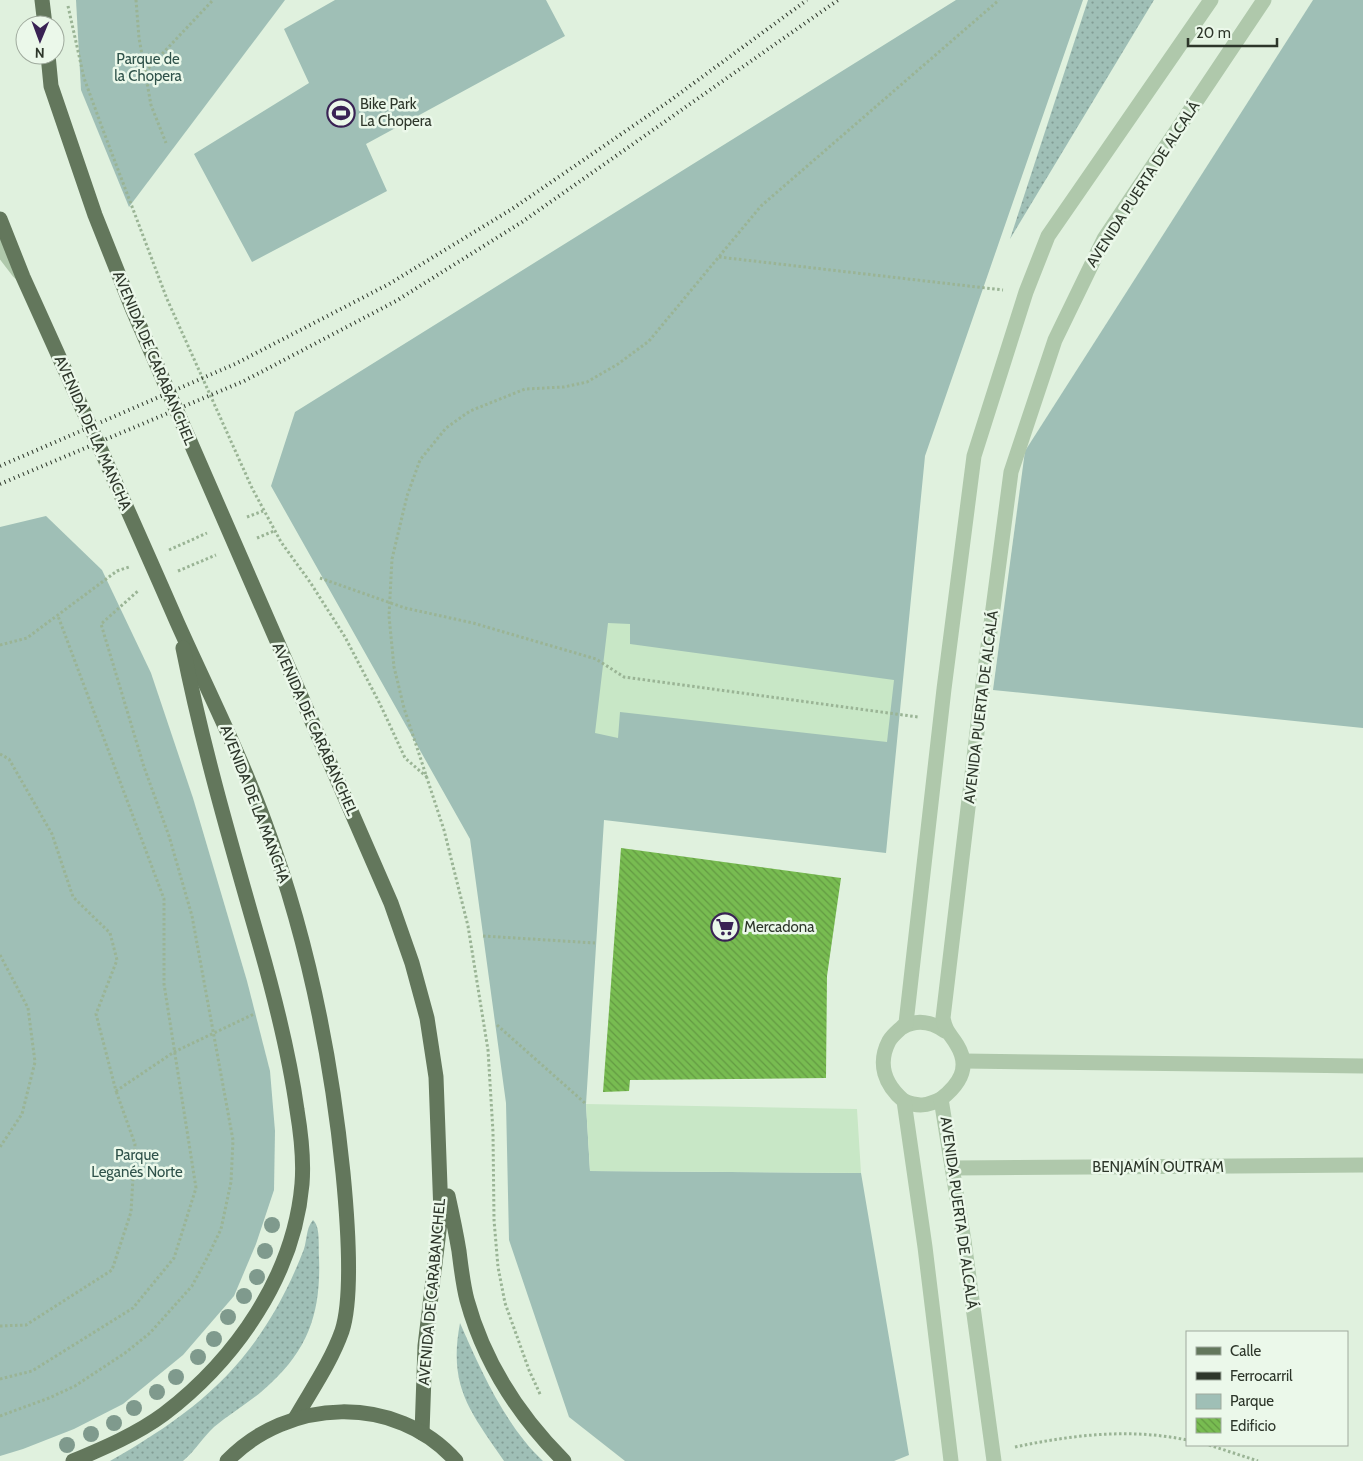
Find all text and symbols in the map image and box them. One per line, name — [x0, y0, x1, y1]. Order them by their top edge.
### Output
north arrow — [15, 15, 65, 65]
scale bar — [1188, 15, 1277, 47]
text: 20 m — [1196, 24, 1231, 42]
text: N — [35, 44, 45, 62]
park label: Parque de la Chopera — [114, 50, 183, 85]
place label: Bike Park La Chopera — [360, 95, 432, 130]
street label: AVENIDA PUERTA DE ALCALÁ — [1082, 96, 1204, 270]
sports icon: Bike Park La Chopera — [326, 98, 356, 128]
street label: AVENIDA DE CARABANCHEL — [109, 268, 199, 448]
street label: AVENIDA DE LA MANCHA — [51, 353, 136, 514]
street label: AVENIDA PUERTA DE ALCALÁ — [959, 609, 1002, 805]
street label: AVENIDA DE CARABANCHEL — [269, 640, 362, 819]
street label: AVENIDA DE LA MANCHA — [217, 723, 294, 886]
supermarket icon: Mercadona — [710, 912, 740, 942]
place label: Mercadona — [744, 918, 815, 936]
street label: AVENIDA PUERTA DE ALCALÁ — [937, 1115, 983, 1311]
park label: Parque Leganés Norte — [91, 1146, 183, 1181]
street label: BENJAMÍN OUTRAM — [1092, 1157, 1224, 1176]
street label: AVENIDA DE CARABANCHEL — [415, 1197, 449, 1386]
legend — [1186, 1331, 1348, 1446]
text: Calle — [1230, 1342, 1261, 1360]
text: Ferrocarril — [1230, 1367, 1293, 1385]
text: Parque — [1230, 1392, 1274, 1410]
text: Edificio — [1230, 1417, 1276, 1435]

